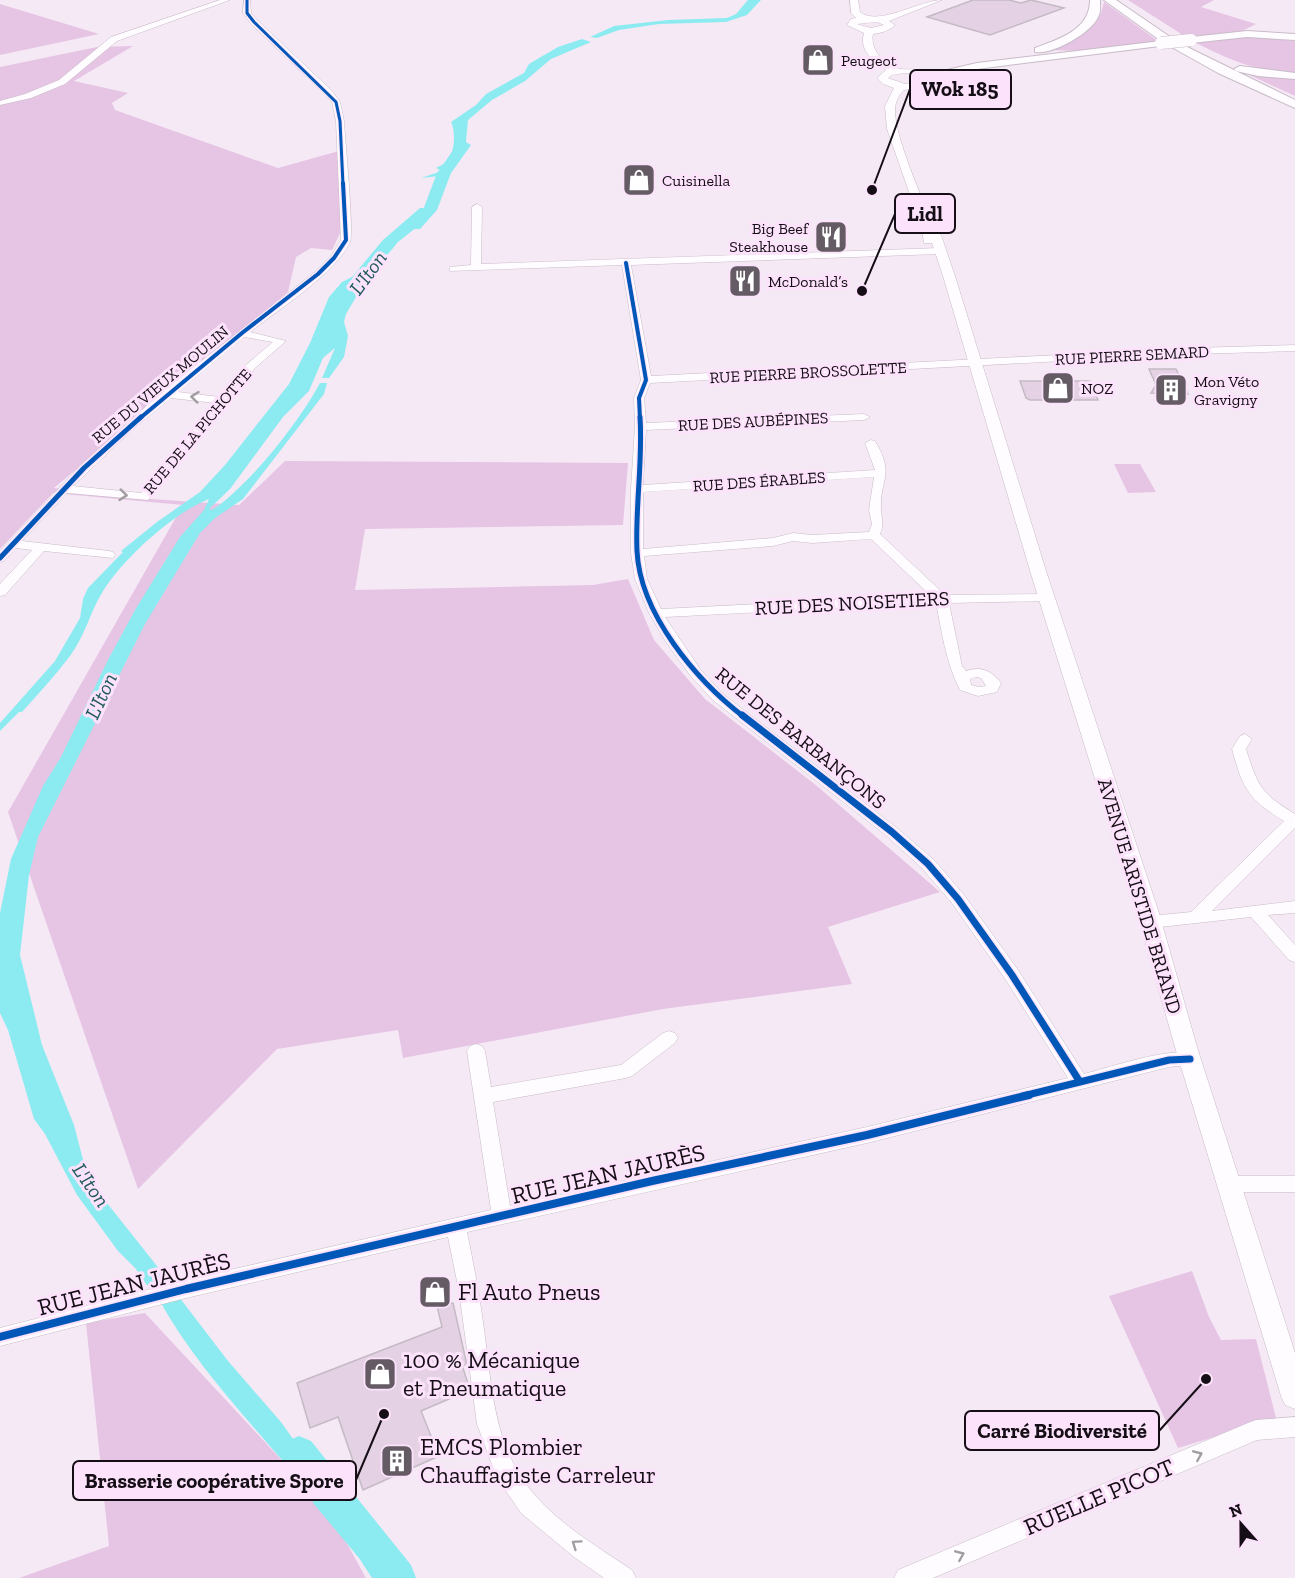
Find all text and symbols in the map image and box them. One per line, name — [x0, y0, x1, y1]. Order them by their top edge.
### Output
shop icon: Peugeot — [800, 42, 836, 78]
place label: Peugeot — [841, 51, 897, 70]
callout: Wok 185 — [910, 70, 1011, 109]
text: Wok 185 — [922, 76, 998, 101]
shop icon: Cuisinella — [621, 162, 657, 198]
place label: Cuisinella — [662, 171, 730, 190]
callout: Lidl — [895, 194, 955, 233]
text: Lidl — [907, 201, 943, 226]
place label: Big Beef Steakhouse — [729, 219, 810, 256]
restaurant icon: Big Beef Steakhouse — [813, 219, 849, 255]
water label: L'Iton — [343, 246, 392, 299]
restaurant icon: McDonald’s — [727, 263, 763, 299]
place label: McDonald’s — [768, 272, 848, 291]
street label: RUE DU VIEUX MOULIN — [88, 322, 233, 447]
street label: RUE PIERRE SEMARD — [1055, 342, 1210, 369]
street label: RUE PIERRE BROSSOLETTE — [709, 358, 907, 387]
street label: RUE DE LA PICHOTTE — [139, 365, 255, 498]
shop icon: NOZ — [1040, 370, 1076, 406]
building icon: Mon Véto Gravigny — [1153, 372, 1189, 408]
place label: Mon Véto Gravigny — [1194, 372, 1259, 409]
place label: NOZ — [1081, 379, 1113, 398]
one-way arrow — [190, 392, 199, 404]
street label: RUE DES AUBÉPINES — [677, 408, 829, 435]
street label: RUE DES ÉRABLES — [692, 467, 826, 496]
one-way arrow — [118, 488, 127, 501]
street label: RUE DES NOISETIERS — [754, 586, 950, 620]
street label: RUE DES BARBANÇONS — [711, 662, 891, 814]
water label: L'Iton — [79, 669, 122, 723]
street label: AVENUE ARISTIDE BRIAND — [1093, 775, 1187, 1017]
street label: RUE JEAN JAURÈS — [508, 1137, 707, 1210]
water label: L'Iton — [67, 1158, 115, 1212]
street label: RUE JEAN JAURÈS — [34, 1246, 233, 1322]
shop icon: Fl Auto Pneus — [417, 1274, 453, 1310]
place label: Fl Auto Pneus — [458, 1277, 601, 1306]
place label: 100 % Mécanique et Pneumatique — [403, 1345, 580, 1402]
shop icon: 100 % Mécanique et Pneumatique — [362, 1356, 398, 1392]
callout: Carré Biodiversité — [965, 1411, 1159, 1450]
text: Carré Biodiversité — [977, 1418, 1147, 1443]
place label: EMCS Plombier Chauffagiste Carreleur — [420, 1432, 656, 1489]
building icon: EMCS Plombier Chauffagiste Carreleur — [379, 1443, 415, 1479]
one-way arrow — [1192, 1450, 1203, 1462]
street label: RUELLE PICOT — [1019, 1452, 1178, 1541]
callout: Brasserie coopérative Spore — [73, 1461, 356, 1500]
text: Brasserie coopérative Spore — [84, 1468, 344, 1493]
north arrow — [1211, 1494, 1271, 1554]
text: N — [1227, 1499, 1245, 1522]
one-way arrow — [572, 1540, 583, 1551]
one-way arrow — [954, 1550, 965, 1562]

